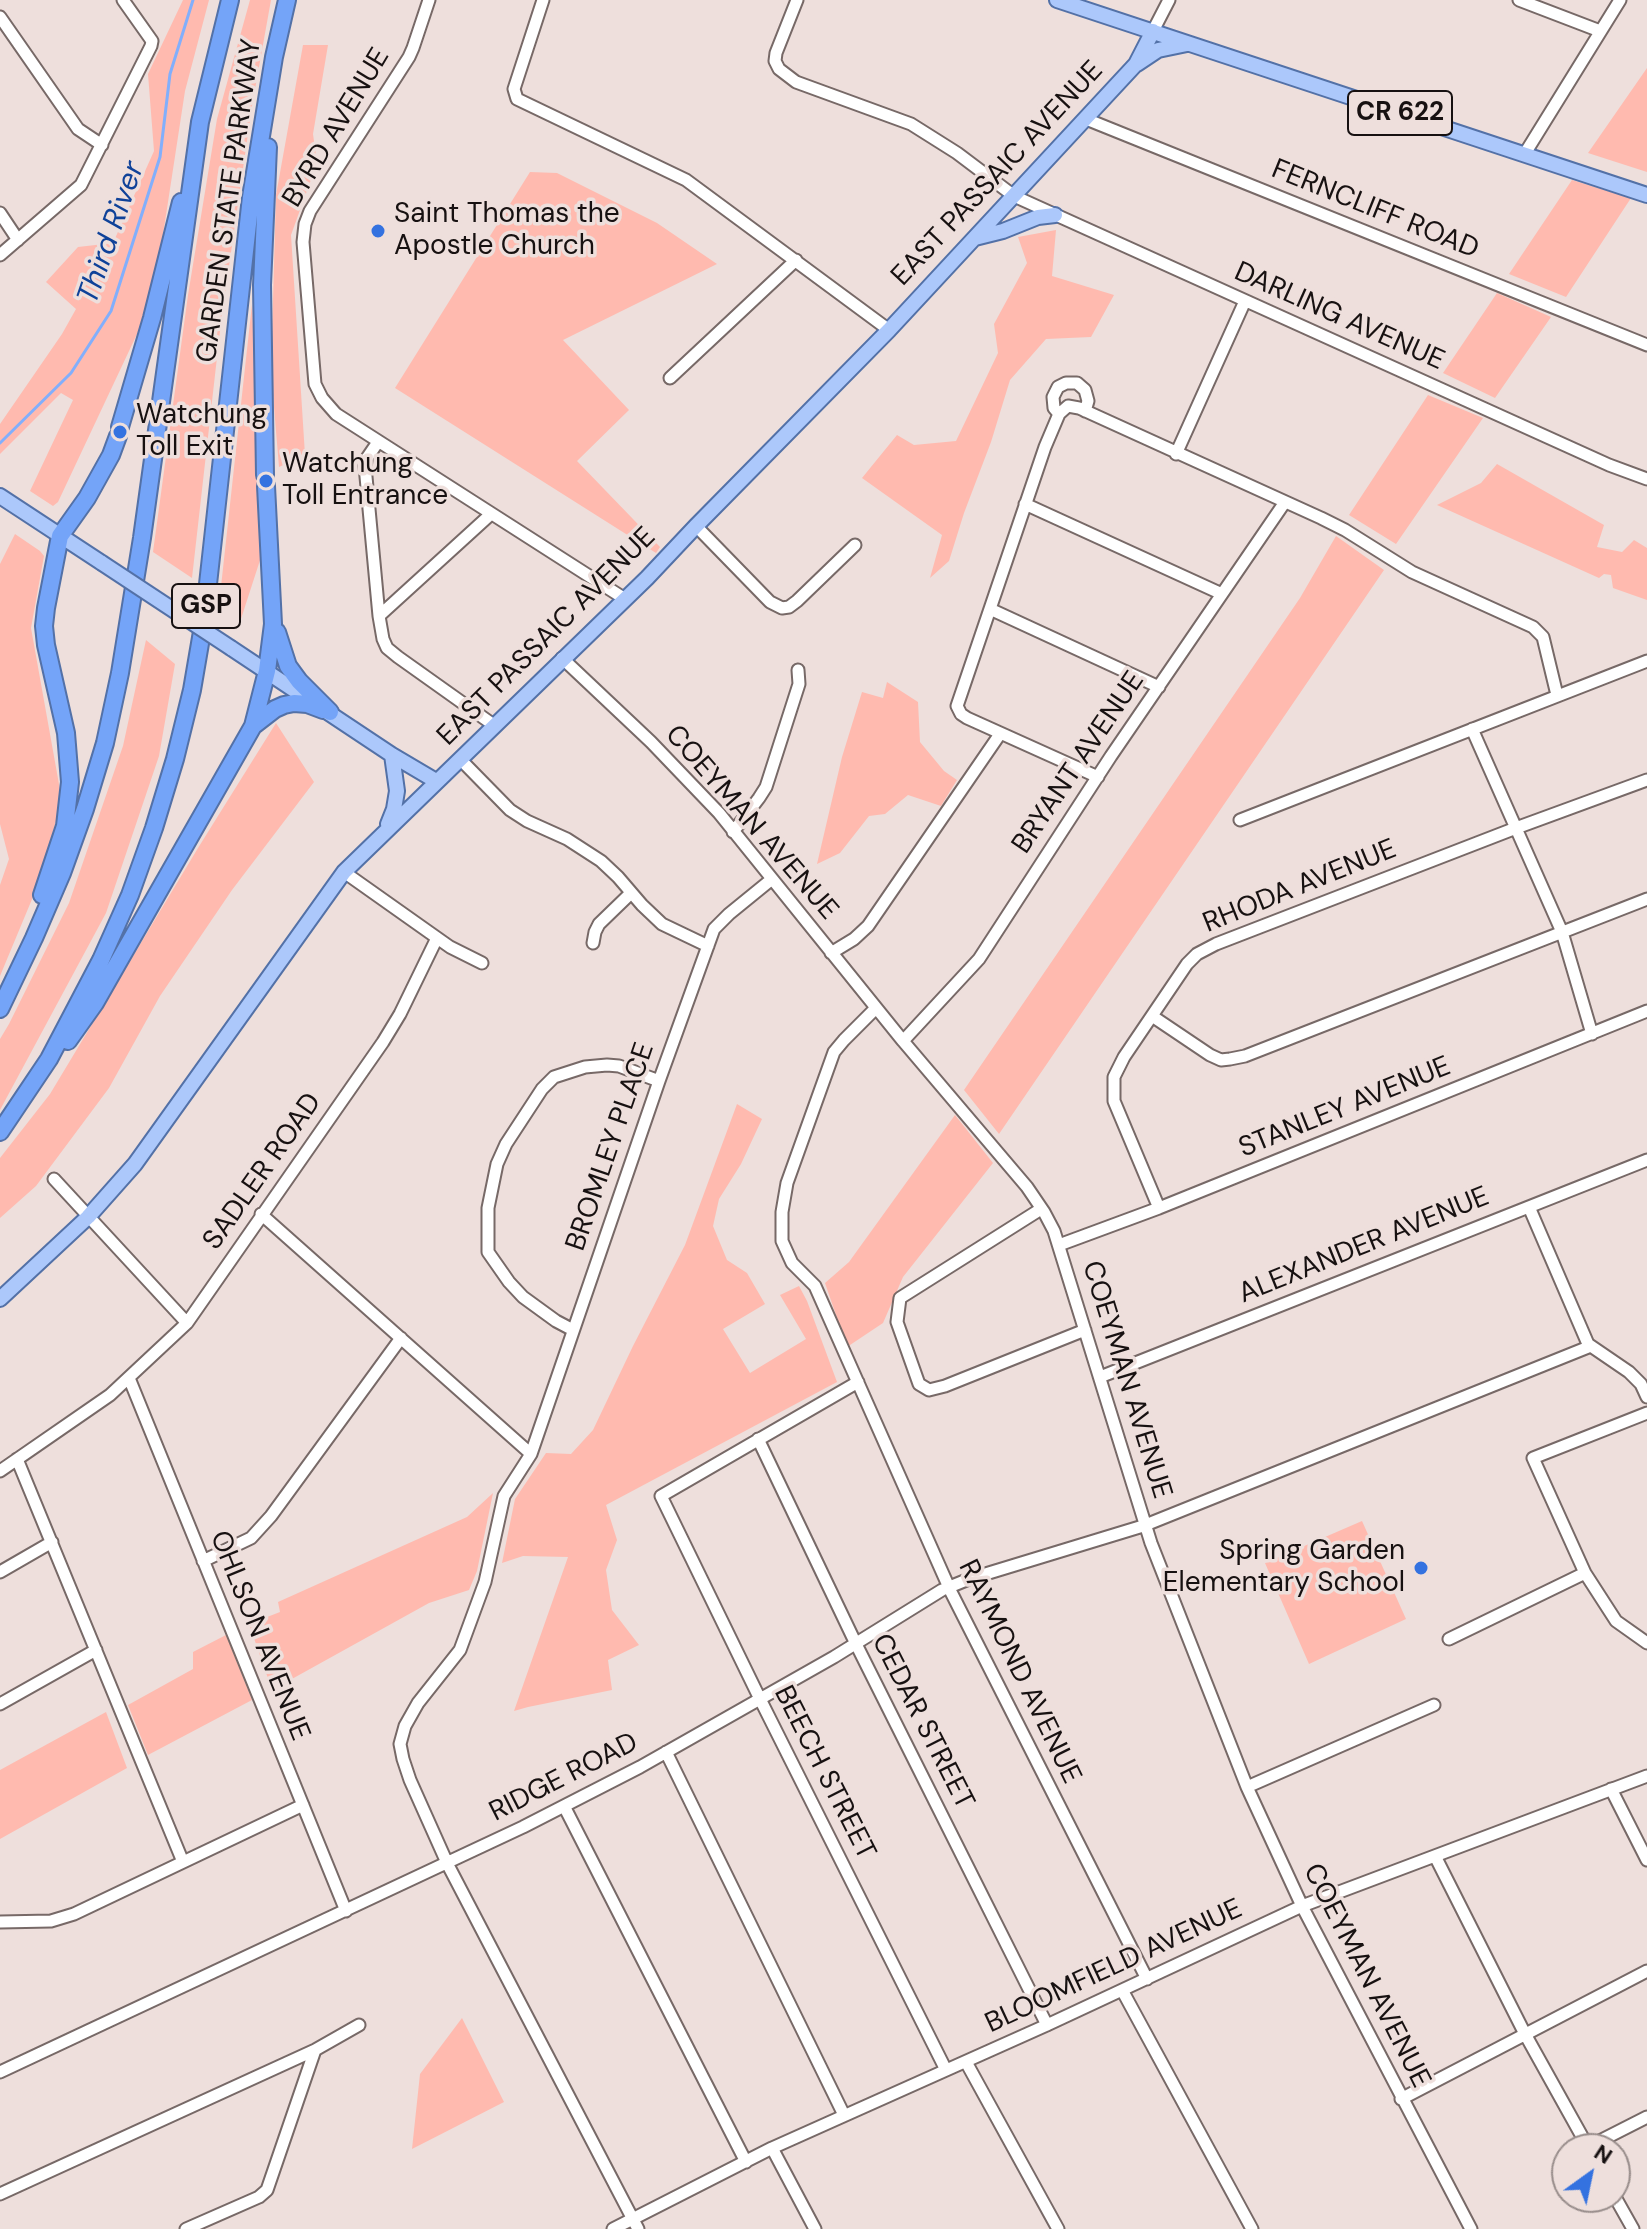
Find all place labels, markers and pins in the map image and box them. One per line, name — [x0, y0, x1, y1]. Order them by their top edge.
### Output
place label: Saint Thomas the Apostle Church — [394, 198, 620, 264]
marker: Saint Thomas the Apostle Church — [369, 222, 387, 240]
place label: Watchung Toll Exit — [136, 399, 267, 465]
marker: Watchung Toll Exit — [111, 423, 129, 441]
place label: Watchung Toll Entrance — [282, 448, 448, 514]
marker: Watchung Toll Entrance — [257, 472, 275, 490]
place label: Spring Garden Elementary School — [1163, 1535, 1405, 1601]
marker: Spring Garden Elementary School — [1412, 1559, 1430, 1577]

